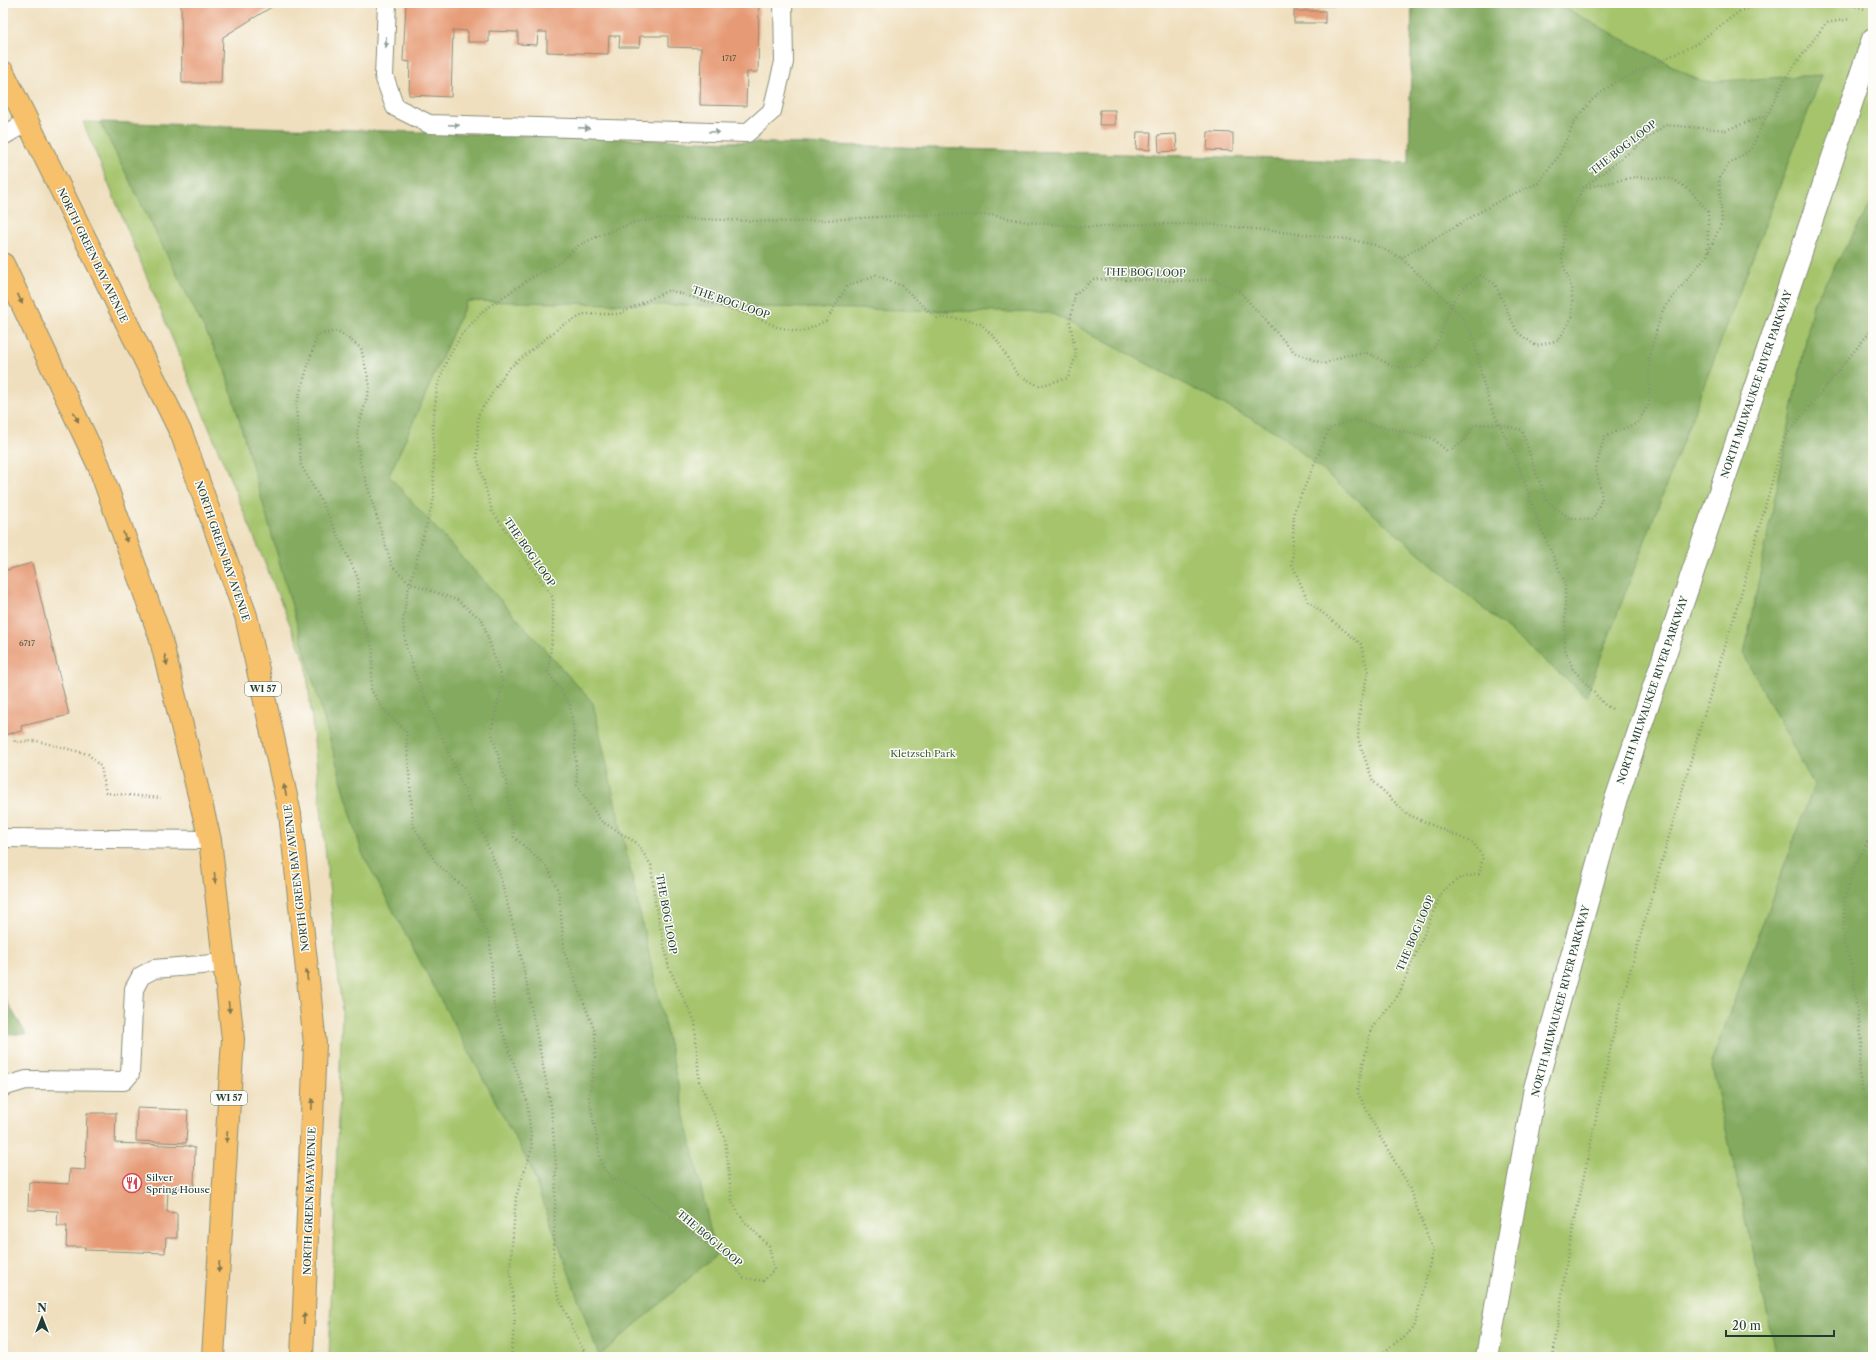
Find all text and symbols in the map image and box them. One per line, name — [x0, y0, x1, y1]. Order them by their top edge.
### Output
one-way arrow — [382, 36, 389, 48]
house number: 1717 — [722, 53, 736, 63]
street label: THE BOG LOOP — [1587, 117, 1660, 178]
one-way arrow — [448, 122, 461, 128]
one-way arrow — [578, 125, 590, 132]
one-way arrow — [708, 129, 721, 135]
street label: NORTH GREEN BAY AVENUE — [54, 186, 131, 325]
street label: THE BOG LOOP — [1104, 265, 1186, 280]
street label: THE BOG LOOP — [690, 283, 772, 322]
street label: NORTH MILWAUKEE RIVER PARKWAY — [1718, 287, 1795, 480]
one-way arrow — [17, 294, 23, 305]
one-way arrow — [73, 411, 79, 422]
street label: NORTH GREEN BAY AVENUE — [192, 479, 253, 623]
street label: THE BOG LOOP — [501, 515, 558, 590]
one-way arrow — [122, 531, 128, 543]
street label: NORTH MILWAUKEE RIVER PARKWAY — [1614, 593, 1691, 786]
house number: 6717 — [19, 638, 35, 648]
one-way arrow — [163, 654, 169, 666]
road number: WI 57 — [245, 682, 281, 696]
park label: Kletzsch Park — [890, 747, 957, 760]
one-way arrow — [281, 784, 287, 796]
street label: NORTH GREEN BAY AVENUE — [281, 803, 312, 952]
one-way arrow — [212, 872, 218, 884]
street label: THE BOG LOOP — [653, 873, 680, 956]
street label: THE BOG LOOP — [1394, 893, 1437, 973]
street label: NORTH MILWAUKEE RIVER PARKWAY — [1529, 903, 1593, 1099]
one-way arrow — [304, 969, 311, 981]
one-way arrow — [226, 1001, 233, 1014]
road number: WI 57 — [211, 1091, 247, 1105]
one-way arrow — [309, 1098, 316, 1110]
street label: NORTH GREEN BAY AVENUE — [300, 1127, 319, 1275]
one-way arrow — [223, 1131, 230, 1143]
place label: Silver Spring House — [146, 1171, 211, 1196]
restaurant icon: Silver Spring House — [121, 1172, 143, 1194]
street label: THE BOG LOOP — [674, 1207, 745, 1270]
one-way arrow — [216, 1261, 222, 1274]
north arrow — [22, 1298, 62, 1338]
text: N — [37, 1301, 47, 1315]
one-way arrow — [300, 1312, 307, 1324]
scale bar — [1726, 1312, 1834, 1338]
text: 20 m — [1732, 1318, 1761, 1333]

